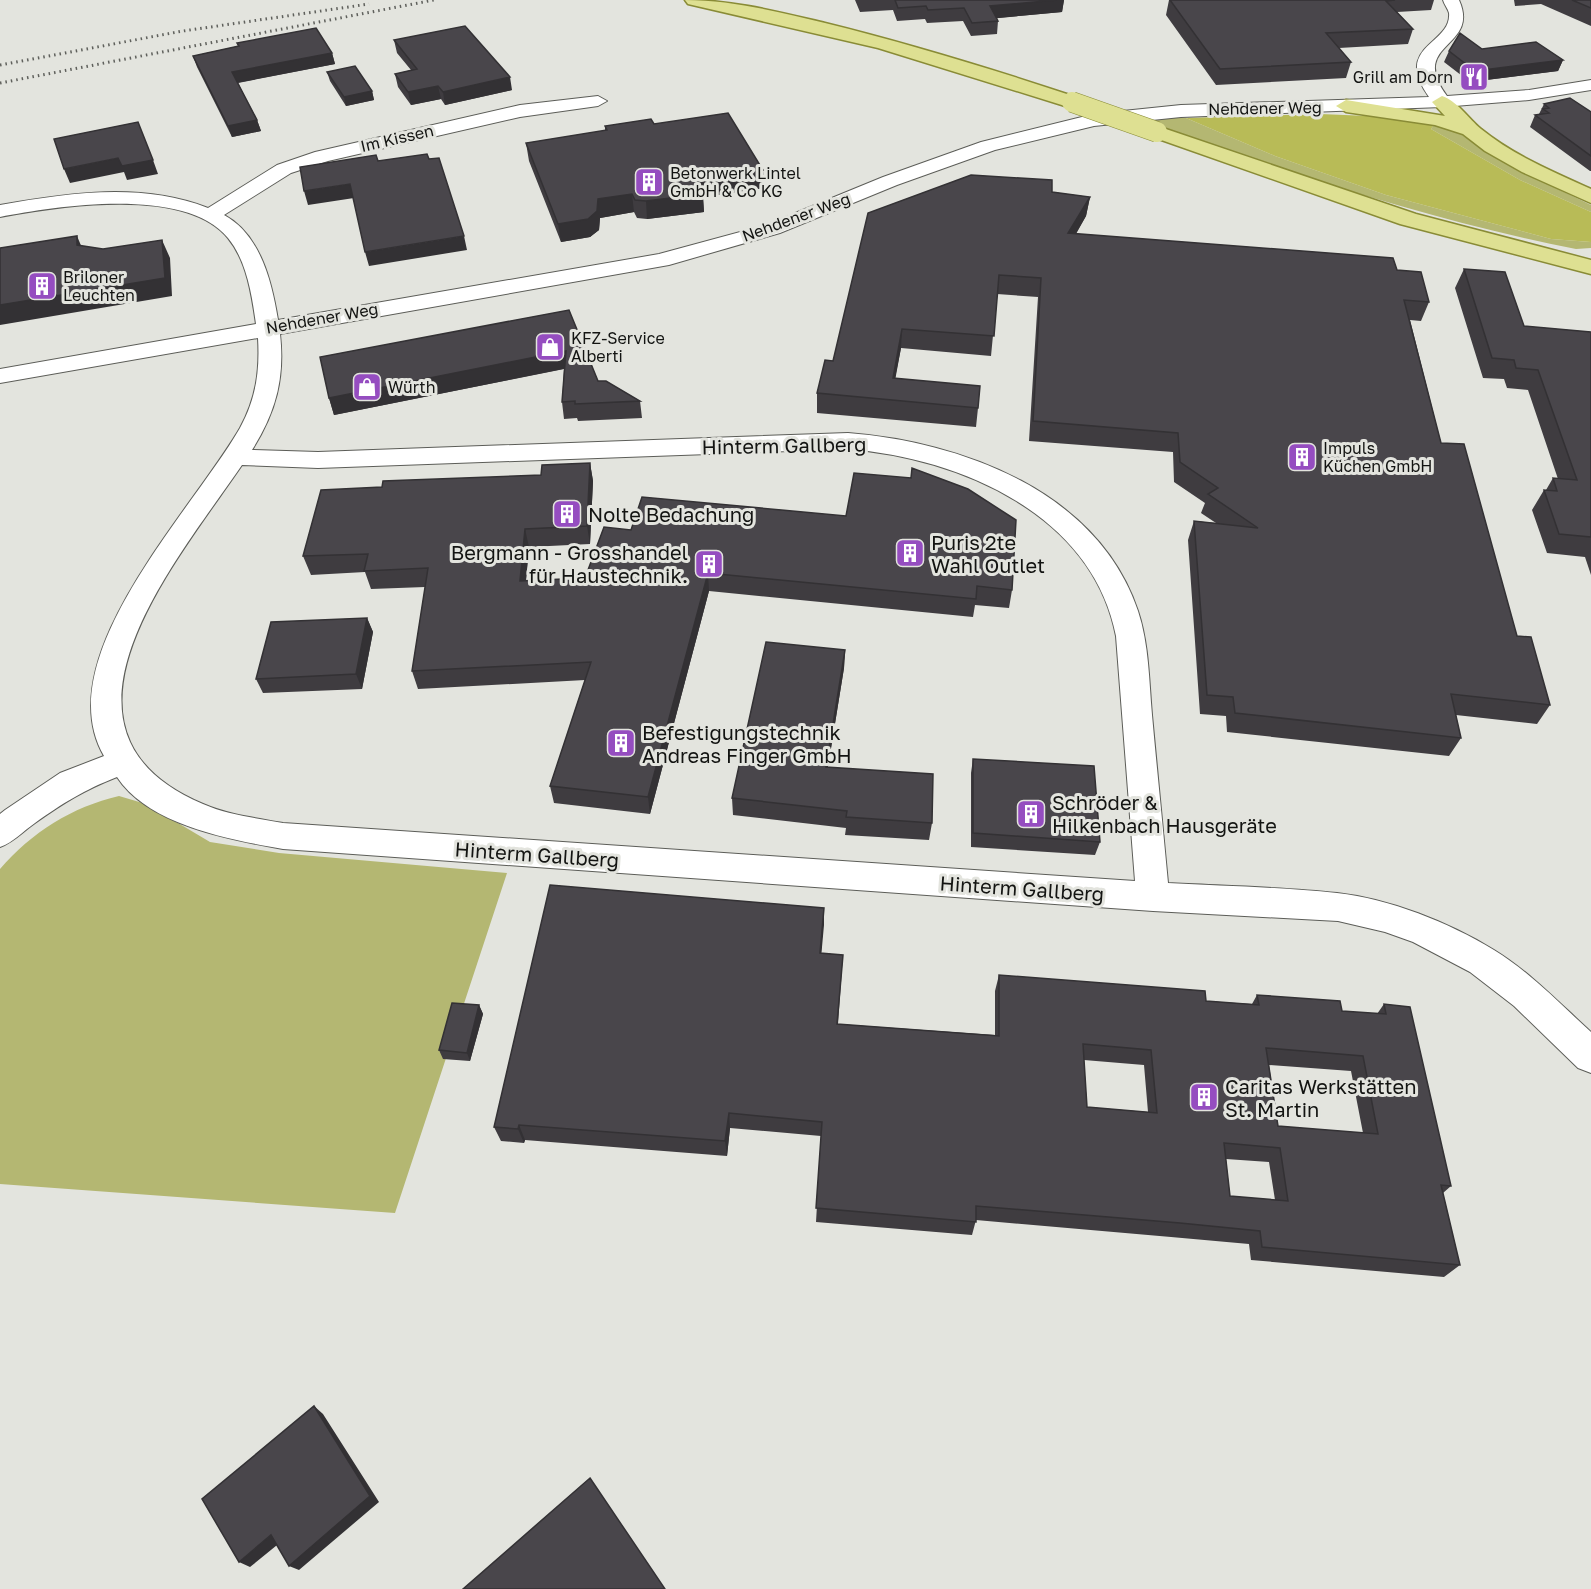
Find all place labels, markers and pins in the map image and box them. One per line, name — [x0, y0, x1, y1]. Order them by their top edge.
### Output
restaurant icon: Grill am Dorn — [1458, 61, 1490, 93]
place label: Grill am Dorn — [1353, 67, 1453, 87]
place label: Betonwerk Lintel GmbH & Co KG — [670, 163, 801, 201]
building icon: Betonwerk Lintel GmbH & Co KG — [633, 166, 665, 198]
place label: Briloner Leuchten — [63, 267, 135, 305]
building icon: Briloner Leuchten — [26, 270, 58, 302]
place label: KFZ-Service Alberti — [571, 328, 665, 366]
shop icon: KFZ-Service Alberti — [534, 331, 566, 363]
shop icon: Würth — [351, 371, 383, 403]
place label: Würth — [388, 377, 436, 397]
place label: Impuls Küchen GmbH — [1323, 438, 1433, 476]
building icon: Impuls Küchen GmbH — [1286, 441, 1318, 473]
building icon: Nolte Bedachung — [551, 498, 583, 530]
place label: Nolte Bedachung — [588, 502, 754, 526]
place label: Puris 2te Wahl Outlet — [931, 530, 1045, 577]
building icon: Puris 2te Wahl Outlet — [894, 537, 926, 569]
place label: Bergmann - Grosshandel für Haustechnik. — [451, 540, 688, 587]
building icon: Bergmann - Grosshandel für Haustechnik. — [693, 548, 725, 580]
place label: Befestigungstechnik Andreas Finger GmbH — [642, 720, 852, 767]
building icon: Befestigungstechnik Andreas Finger GmbH — [605, 727, 637, 759]
place label: Schröder & Hilkenbach Hausgeräte — [1052, 790, 1277, 837]
building icon: Schröder & Hilkenbach Hausgeräte — [1015, 798, 1047, 830]
place label: Caritas Werkstätten St. Martin — [1225, 1074, 1416, 1121]
building icon: Caritas Werkstätten St. Martin — [1188, 1081, 1220, 1113]

